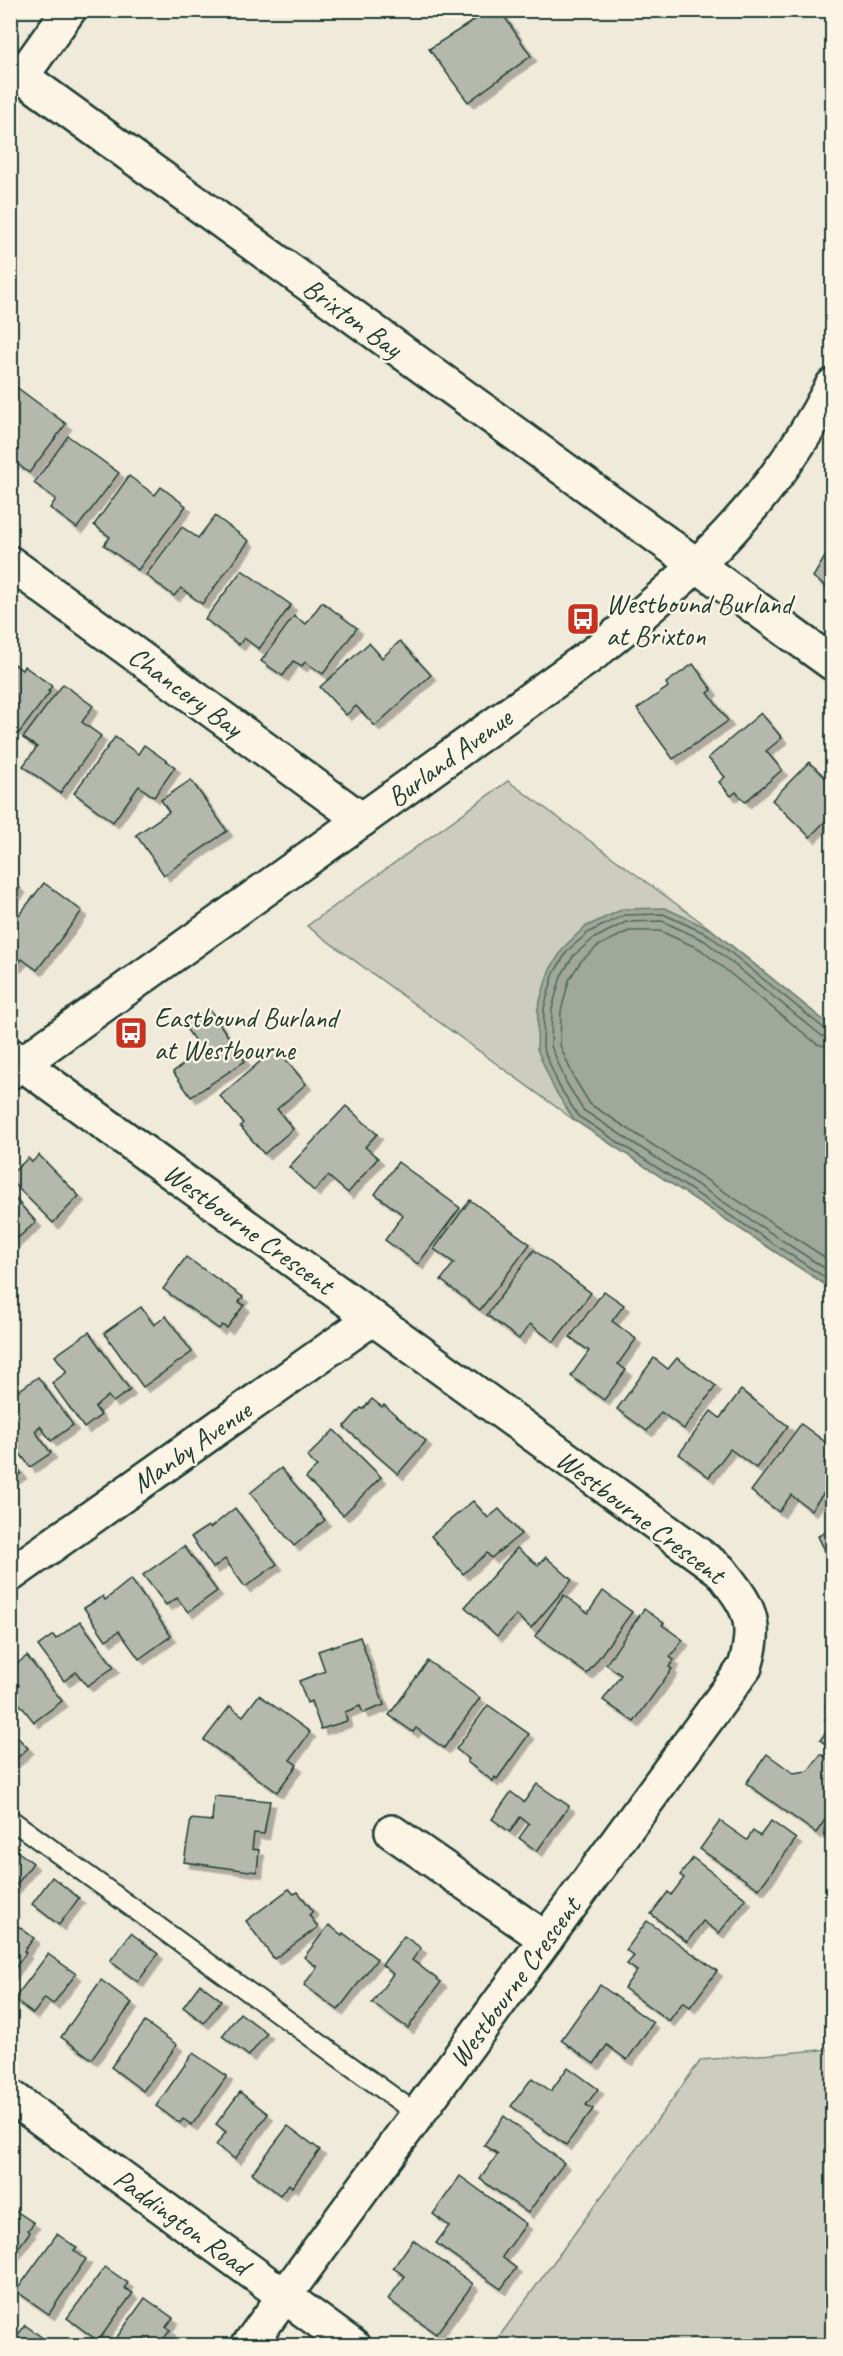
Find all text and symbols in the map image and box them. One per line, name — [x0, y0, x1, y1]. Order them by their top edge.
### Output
street label: Brixton Bay — [296, 270, 411, 366]
place label: Westbound Burland at Brixton — [606, 586, 796, 653]
bus stop icon: Westbound Burland at Brixton — [565, 601, 601, 637]
street label: Chancery Bay — [122, 638, 252, 746]
street label: Burland Avenue — [380, 699, 520, 814]
place label: Eastbound Burland at Westbourne — [154, 1000, 341, 1067]
bus stop icon: Eastbound Burland at Westbourne — [113, 1015, 149, 1051]
street label: Westbourne Crescent — [157, 1155, 343, 1304]
street label: Manby Avenue — [125, 1391, 259, 1500]
street label: Westbourne Crescent — [549, 1442, 734, 1593]
street label: Westbourne Crescent — [441, 1888, 590, 2074]
street label: Paddington Road — [107, 2160, 260, 2285]

